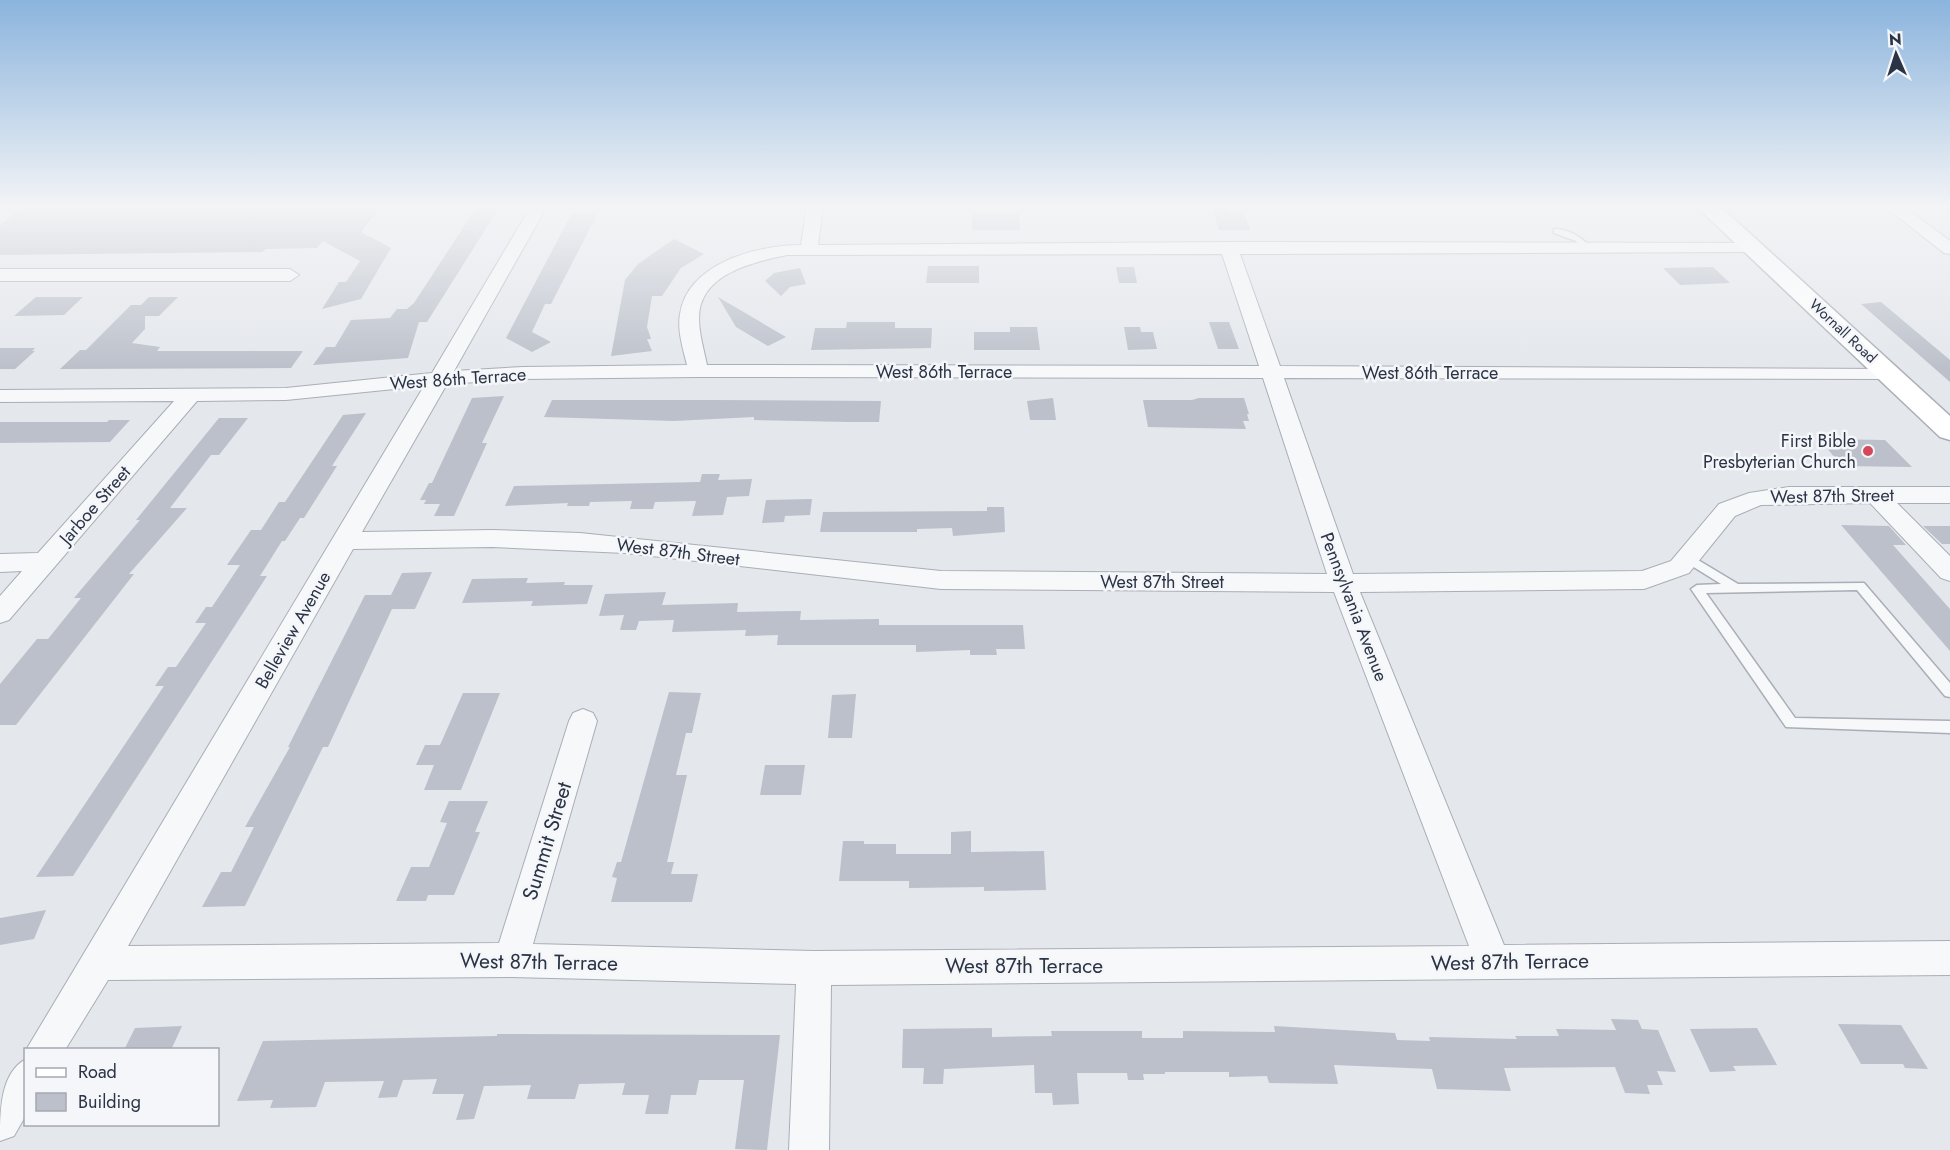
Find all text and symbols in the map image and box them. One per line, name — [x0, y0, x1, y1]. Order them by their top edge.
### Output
north arrow — [1866, 24, 1926, 84]
text: N — [1888, 28, 1902, 51]
street label: Wornall Road — [1804, 294, 1882, 368]
street label: West 86th Terrace — [876, 359, 1012, 385]
street label: West 86th Terrace — [1362, 360, 1498, 386]
street label: West 86th Terrace — [389, 361, 527, 397]
place label: First Bible Presbyterian Church — [1703, 428, 1856, 475]
marker: First Bible Presbyterian Church — [1861, 444, 1875, 458]
street label: Jarboe Street — [52, 459, 137, 552]
street label: West 87th Street — [1770, 482, 1895, 510]
street label: Pennsylvania Avenue — [1314, 529, 1394, 685]
street label: West 87th Street — [615, 532, 742, 573]
street label: Belleview Avenue — [249, 566, 337, 694]
street label: West 87th Street — [1100, 569, 1225, 595]
street label: Summit Street — [515, 778, 579, 904]
street label: West 87th Terrace — [460, 946, 618, 978]
street label: West 87th Terrace — [1431, 946, 1589, 978]
street label: West 87th Terrace — [945, 951, 1103, 981]
legend — [24, 1048, 219, 1126]
text: Road — [78, 1059, 117, 1085]
text: Building — [78, 1089, 141, 1115]

